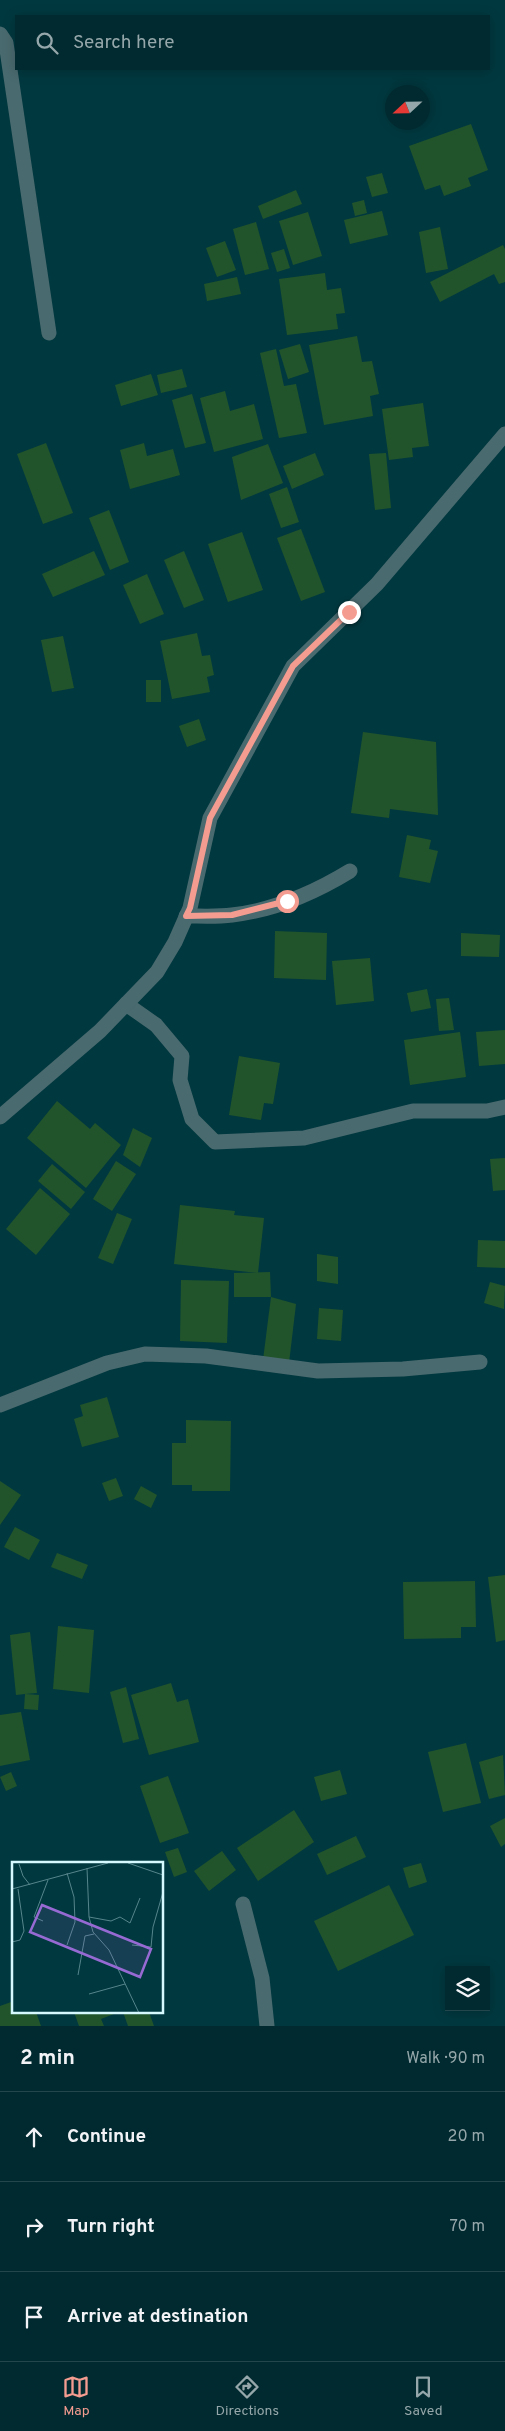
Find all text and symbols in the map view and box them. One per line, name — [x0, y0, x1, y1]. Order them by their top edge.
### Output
search box — [15, 15, 490, 70]
icon: search — [33, 29, 61, 57]
text: Search here — [73, 31, 175, 55]
north arrow — [385, 85, 430, 130]
route end — [338, 601, 361, 624]
route start — [276, 890, 299, 913]
inset map — [12, 1862, 164, 2014]
map controls — [445, 1966, 490, 2011]
button: layers — [445, 1966, 490, 2011]
text: 2 min — [20, 2045, 75, 2072]
text: Walk · 90 m — [406, 2049, 485, 2069]
icon: ahead — [20, 2123, 48, 2151]
text: Continue — [67, 2125, 146, 2149]
text: 20 m — [448, 2127, 485, 2147]
icon: right — [20, 2213, 48, 2241]
text: Turn right — [67, 2215, 155, 2239]
text: 70 m — [450, 2217, 485, 2237]
icon: arrive — [20, 2303, 48, 2331]
text: Arrive at destination — [67, 2305, 248, 2329]
tab: Map — [62, 2373, 90, 2420]
tab: Directions — [215, 2373, 279, 2420]
tab: Saved — [404, 2373, 443, 2420]

